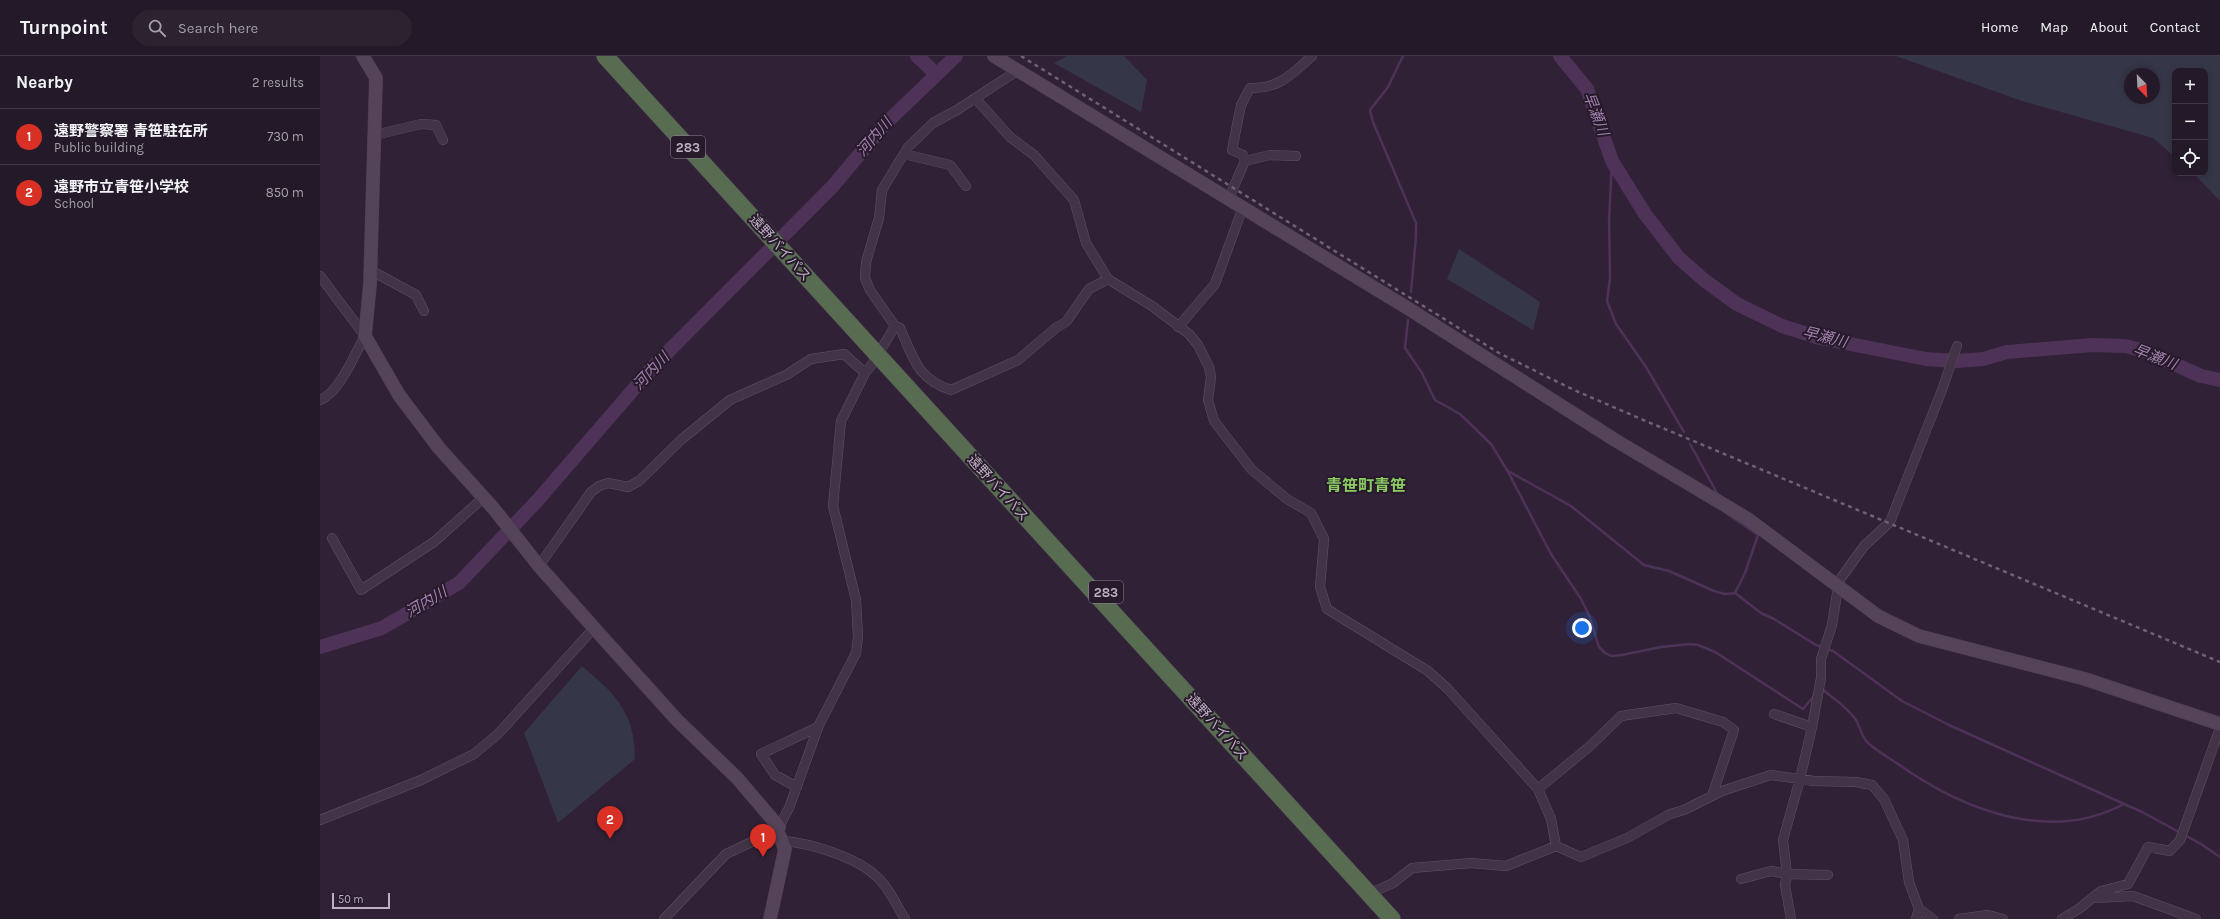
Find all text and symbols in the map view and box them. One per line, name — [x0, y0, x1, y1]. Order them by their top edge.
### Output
search box — [132, 10, 412, 46]
text: Turnpoint — [20, 17, 108, 39]
icon: search — [146, 17, 168, 39]
text: Search here — [178, 19, 258, 37]
text: Home — [1981, 19, 2018, 36]
text: Map — [2040, 19, 2068, 36]
text: About — [2090, 19, 2128, 36]
text: Contact — [2150, 19, 2200, 36]
north arrow — [2124, 68, 2160, 104]
map controls — [2172, 68, 2208, 176]
button: + — [2172, 68, 2208, 104]
text: Nearby — [16, 72, 73, 92]
text: 2 results — [252, 75, 304, 90]
water label: 早瀬川 — [1580, 90, 1613, 140]
button: − — [2172, 104, 2208, 140]
water label: 河内川 — [852, 113, 897, 160]
text: 遠野警察署 青笹駐在所 — [54, 122, 208, 140]
text: 1 — [27, 129, 31, 144]
text: 730 m — [267, 129, 304, 144]
road number: 283 — [671, 136, 705, 158]
text: Public building — [54, 140, 144, 155]
button: locate — [2172, 140, 2208, 176]
text: 遠野市立青笹小学校 — [54, 178, 189, 196]
text: 2 — [25, 185, 33, 200]
text: 850 m — [266, 185, 304, 200]
text: School — [54, 196, 94, 211]
street label: 遠野バイパス — [746, 211, 814, 285]
water label: 早瀬川 — [1801, 323, 1851, 352]
water label: 早瀬川 — [2131, 341, 2181, 374]
water label: 河内川 — [629, 347, 674, 394]
street label: 遠野バイパス — [964, 451, 1032, 525]
district label: 青笹町青笹 — [1326, 476, 1406, 495]
road number: 283 — [1089, 581, 1123, 603]
water label: 河内川 — [402, 582, 452, 621]
your location — [1572, 618, 1592, 638]
street label: 遠野バイパス — [1183, 690, 1251, 764]
pin: 2 — [597, 806, 623, 839]
pin: 1 — [750, 824, 776, 857]
scale bar — [332, 891, 390, 910]
text: 50 m — [338, 893, 364, 906]

